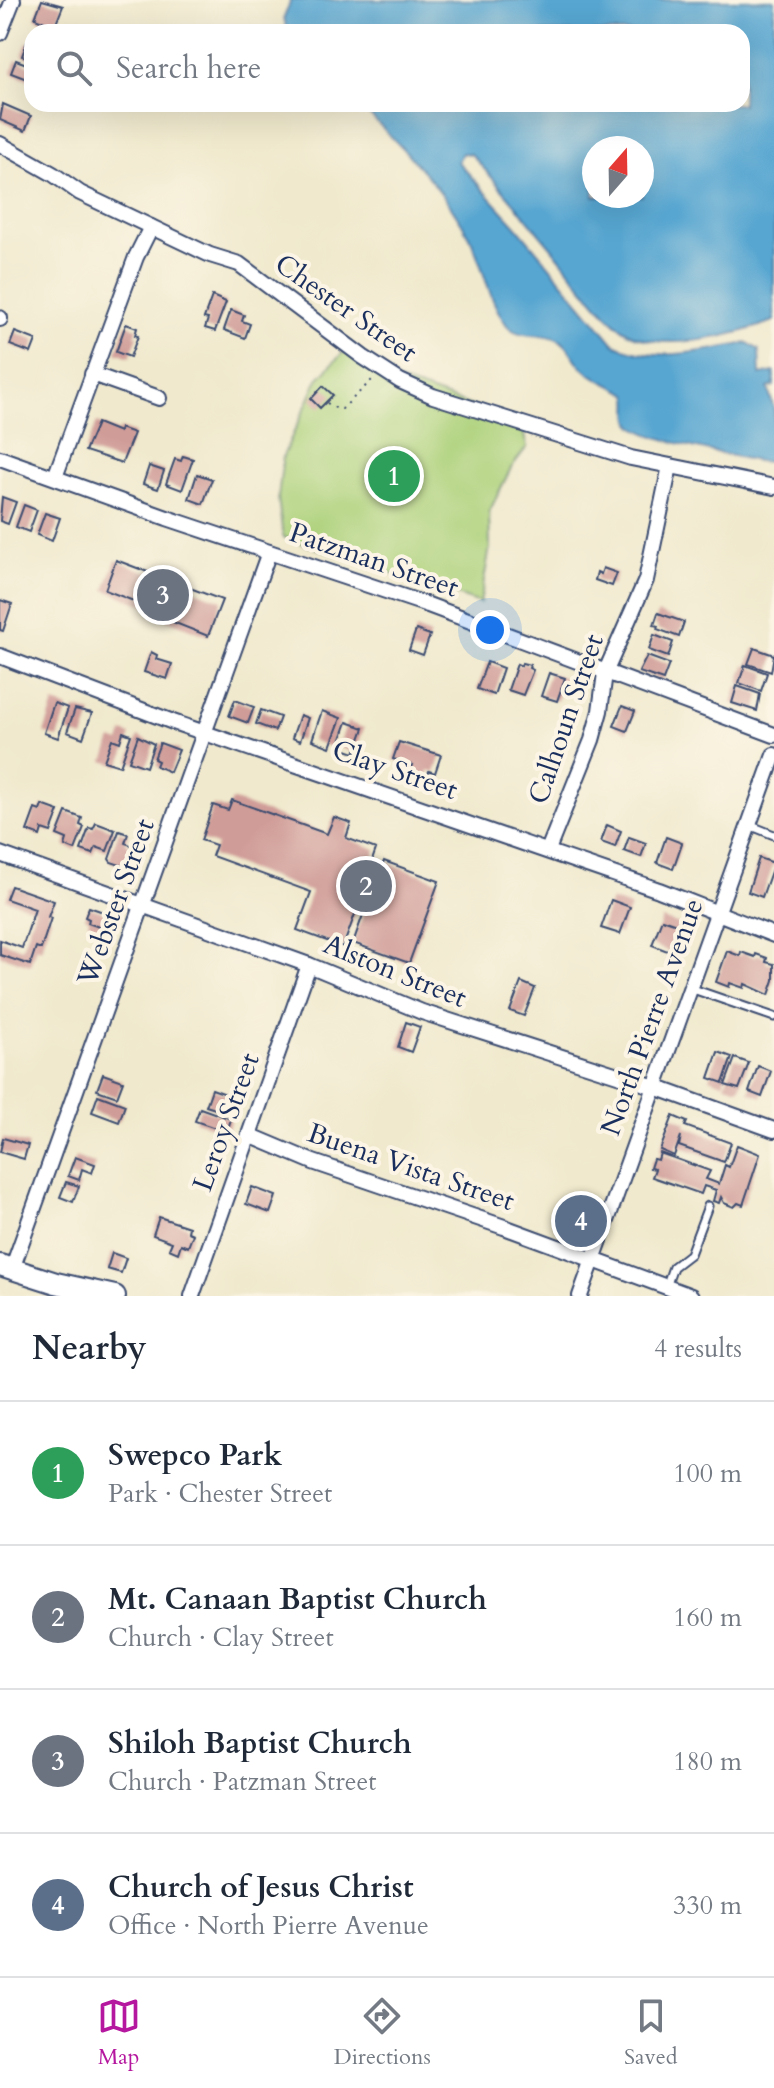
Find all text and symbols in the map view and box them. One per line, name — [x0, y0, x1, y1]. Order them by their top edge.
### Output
search box — [24, 24, 750, 112]
icon: search — [52, 46, 96, 90]
text: Search here — [116, 48, 261, 89]
north arrow — [582, 136, 654, 208]
street label: Chester Street — [267, 245, 425, 371]
pin: 1 — [368, 446, 420, 506]
street label: Patzman Street — [284, 513, 464, 607]
pin: 3 — [137, 565, 189, 625]
your location — [470, 610, 510, 650]
street label: Calhoun Street — [519, 629, 613, 809]
street label: Clay Street — [327, 731, 463, 809]
street label: Webster Street — [68, 813, 164, 992]
pin: 2 — [340, 856, 392, 916]
street label: North Pierre Avenue — [591, 893, 713, 1141]
street label: Alston Street — [318, 925, 472, 1017]
street label: Leroy Street — [183, 1047, 269, 1196]
street label: Buena Vista Street — [303, 1114, 520, 1220]
pin: 4 — [555, 1191, 607, 1251]
text: Nearby — [32, 1325, 147, 1371]
text: 4 results — [654, 1331, 742, 1366]
text: Swepco Park — [108, 1435, 282, 1476]
text: 1 — [51, 1456, 65, 1491]
text: 100 m — [673, 1456, 742, 1491]
text: Park · Chester Street — [108, 1476, 332, 1511]
text: Mt. Canaan Baptist Church — [108, 1579, 487, 1620]
text: 2 — [51, 1600, 65, 1635]
text: 160 m — [673, 1600, 742, 1635]
text: Church · Clay Street — [108, 1620, 334, 1655]
text: Shiloh Baptist Church — [108, 1723, 412, 1764]
text: 3 — [51, 1744, 65, 1779]
text: 180 m — [673, 1744, 742, 1779]
text: Church · Patzman Street — [108, 1764, 377, 1799]
text: Church of Jesus Christ — [108, 1867, 414, 1908]
text: 4 — [51, 1888, 65, 1923]
text: 330 m — [673, 1888, 742, 1923]
text: Office · North Pierre Avenue — [108, 1908, 429, 1943]
tab: Map — [97, 1994, 141, 2072]
tab: Directions — [334, 1994, 431, 2072]
tab: Saved — [624, 1994, 677, 2072]

